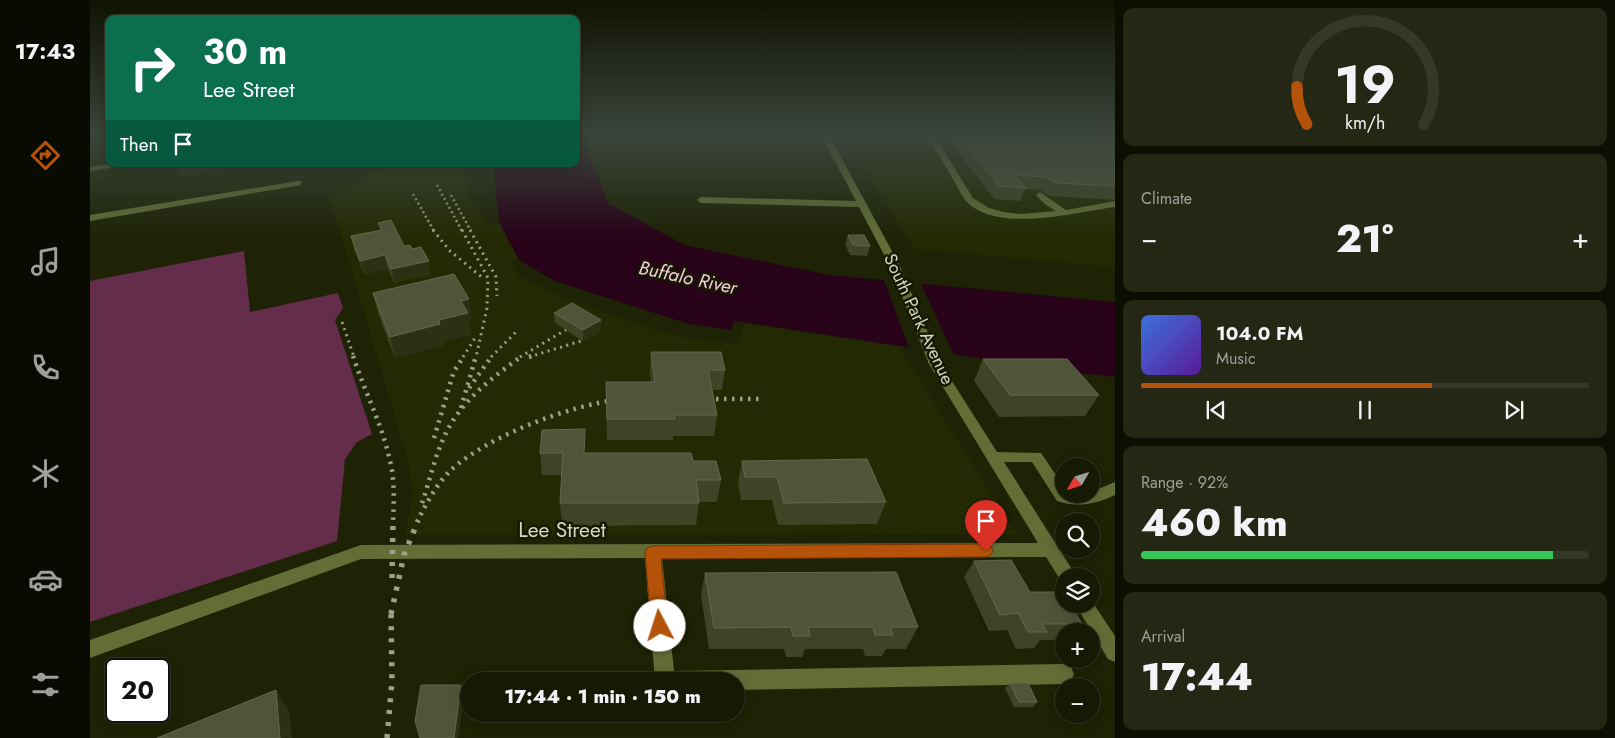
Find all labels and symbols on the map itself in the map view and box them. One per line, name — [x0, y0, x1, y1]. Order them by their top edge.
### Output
street label: South Park Avenue — [877, 249, 961, 389]
water label: Buffalo River — [636, 254, 741, 301]
north arrow — [1055, 458, 1100, 502]
pin — [965, 500, 1007, 551]
street label: Lee Street — [518, 515, 606, 545]
position arrow — [633, 599, 685, 651]
speed limit sign: 20 — [105, 658, 170, 723]

